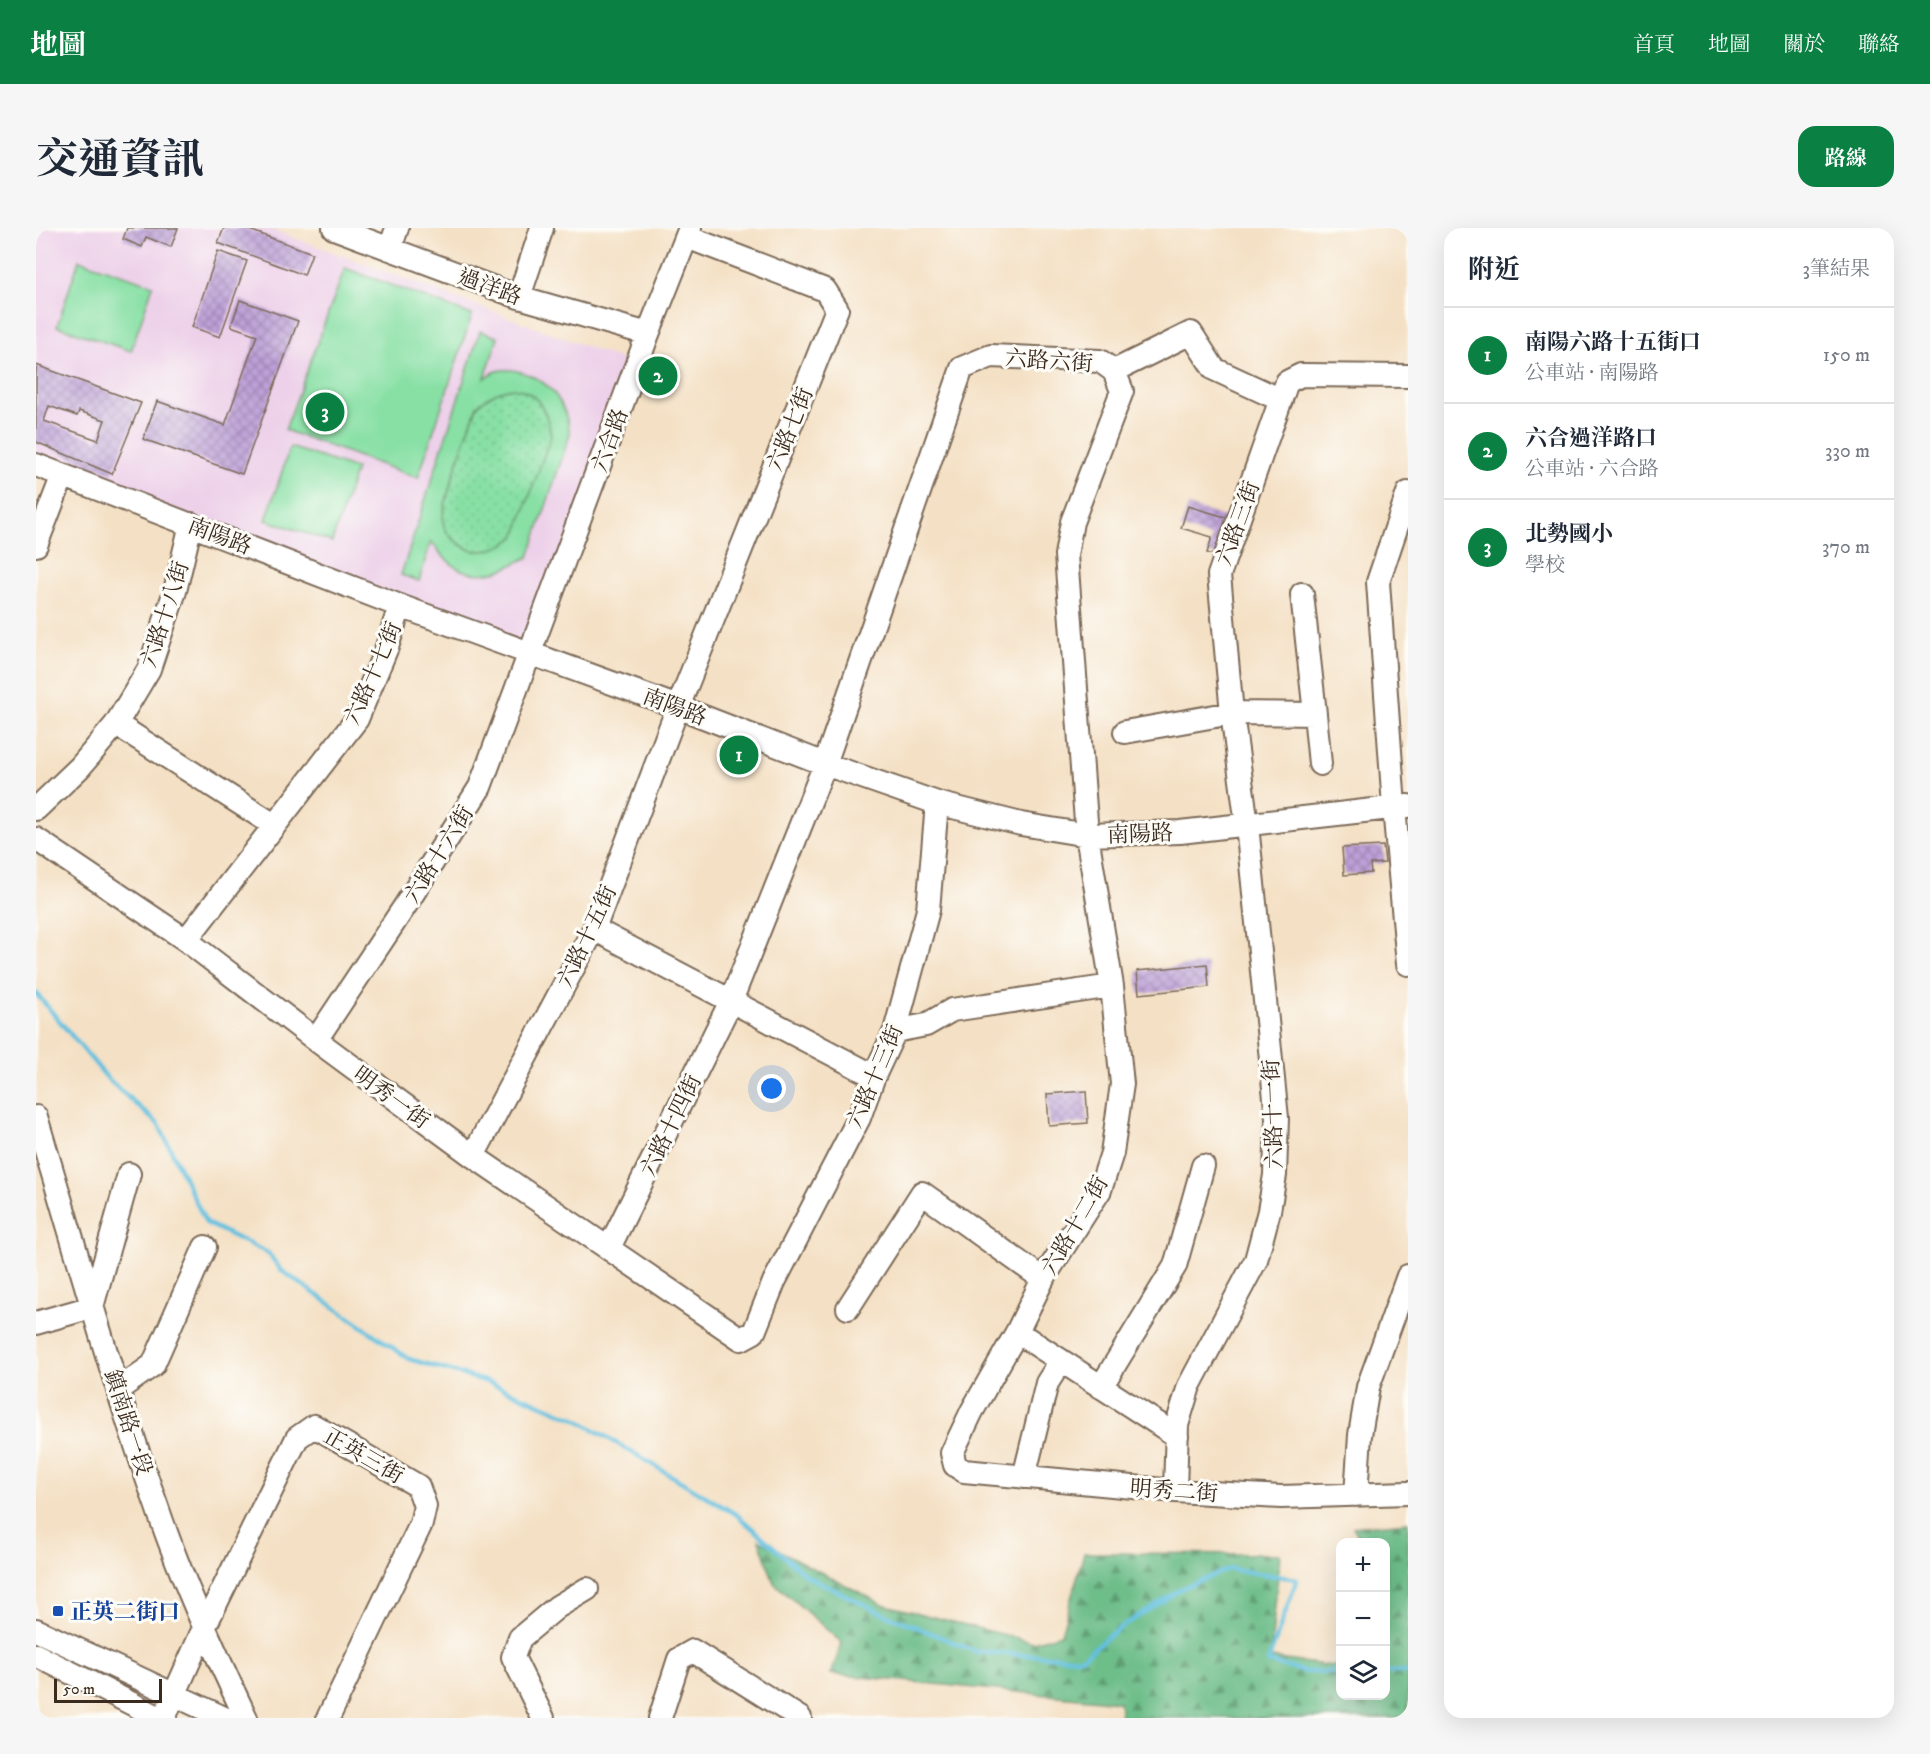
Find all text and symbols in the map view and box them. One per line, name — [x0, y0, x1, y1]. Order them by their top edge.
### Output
text: 地圖 — [30, 28, 86, 63]
text: 首頁 — [1633, 32, 1675, 58]
text: 地圖 — [1708, 32, 1750, 58]
text: 關於 — [1783, 32, 1825, 58]
text: 聯絡 — [1858, 32, 1900, 58]
button: 路線 — [1798, 126, 1894, 187]
text: 交通資訊 — [36, 135, 204, 187]
text: 附近 — [1468, 254, 1520, 287]
text: 3筆結果 — [1803, 257, 1870, 282]
street label: 過洋路 — [454, 263, 525, 311]
text: 南陽六路十五街口 — [1525, 329, 1701, 356]
text: 1 — [1484, 343, 1491, 368]
text: 150 m — [1823, 343, 1870, 368]
street label: 六路六街 — [1004, 345, 1094, 378]
pin: 2 — [638, 354, 678, 398]
text: 公車站 · 南陽路 — [1525, 361, 1658, 386]
street label: 六路七街 — [761, 384, 819, 475]
pin: 3 — [306, 390, 344, 435]
street label: 六合路 — [586, 405, 634, 476]
text: 六合過洋路口 — [1525, 425, 1657, 452]
text: 2 — [1483, 439, 1492, 464]
text: 330 m — [1825, 439, 1870, 464]
text: 公車站 · 六合路 — [1525, 457, 1658, 482]
street label: 六路三街 — [1211, 478, 1266, 569]
street label: 南陽路 — [184, 512, 255, 561]
text: 北勢國小 — [1525, 521, 1613, 548]
text: 3 — [1484, 535, 1491, 560]
text: 370 m — [1822, 535, 1870, 560]
text: 學校 — [1525, 553, 1565, 578]
street label: 六路十八街 — [136, 558, 195, 671]
street label: 六路十七街 — [339, 618, 408, 729]
street label: 南陽路 — [639, 683, 710, 732]
pin: 1 — [720, 732, 758, 778]
street label: 六路十六街 — [399, 801, 480, 909]
street label: 南陽路 — [1107, 820, 1174, 849]
street label: 六路十五街 — [552, 881, 623, 992]
street label: 六路十三街 — [841, 1021, 909, 1132]
street label: 六路十一街 — [1258, 1059, 1289, 1169]
street label: 明秀一街 — [348, 1061, 435, 1135]
street label: 六路十四街 — [635, 1070, 708, 1181]
your location — [757, 1074, 786, 1103]
street label: 六路十二街 — [1036, 1171, 1114, 1280]
street label: 鎮南路一段 — [98, 1366, 157, 1479]
street label: 正英三街 — [318, 1423, 408, 1490]
street label: 明秀二街 — [1129, 1475, 1219, 1508]
map controls — [1336, 1538, 1390, 1700]
button: + — [1336, 1538, 1390, 1592]
button: − — [1336, 1592, 1390, 1646]
place label: 正英二街口 — [70, 1599, 180, 1626]
marker: 正英二街口 — [51, 1604, 65, 1618]
button: layers — [1336, 1646, 1390, 1700]
scale bar — [54, 1676, 162, 1704]
text: 50 m — [63, 1679, 95, 1699]

